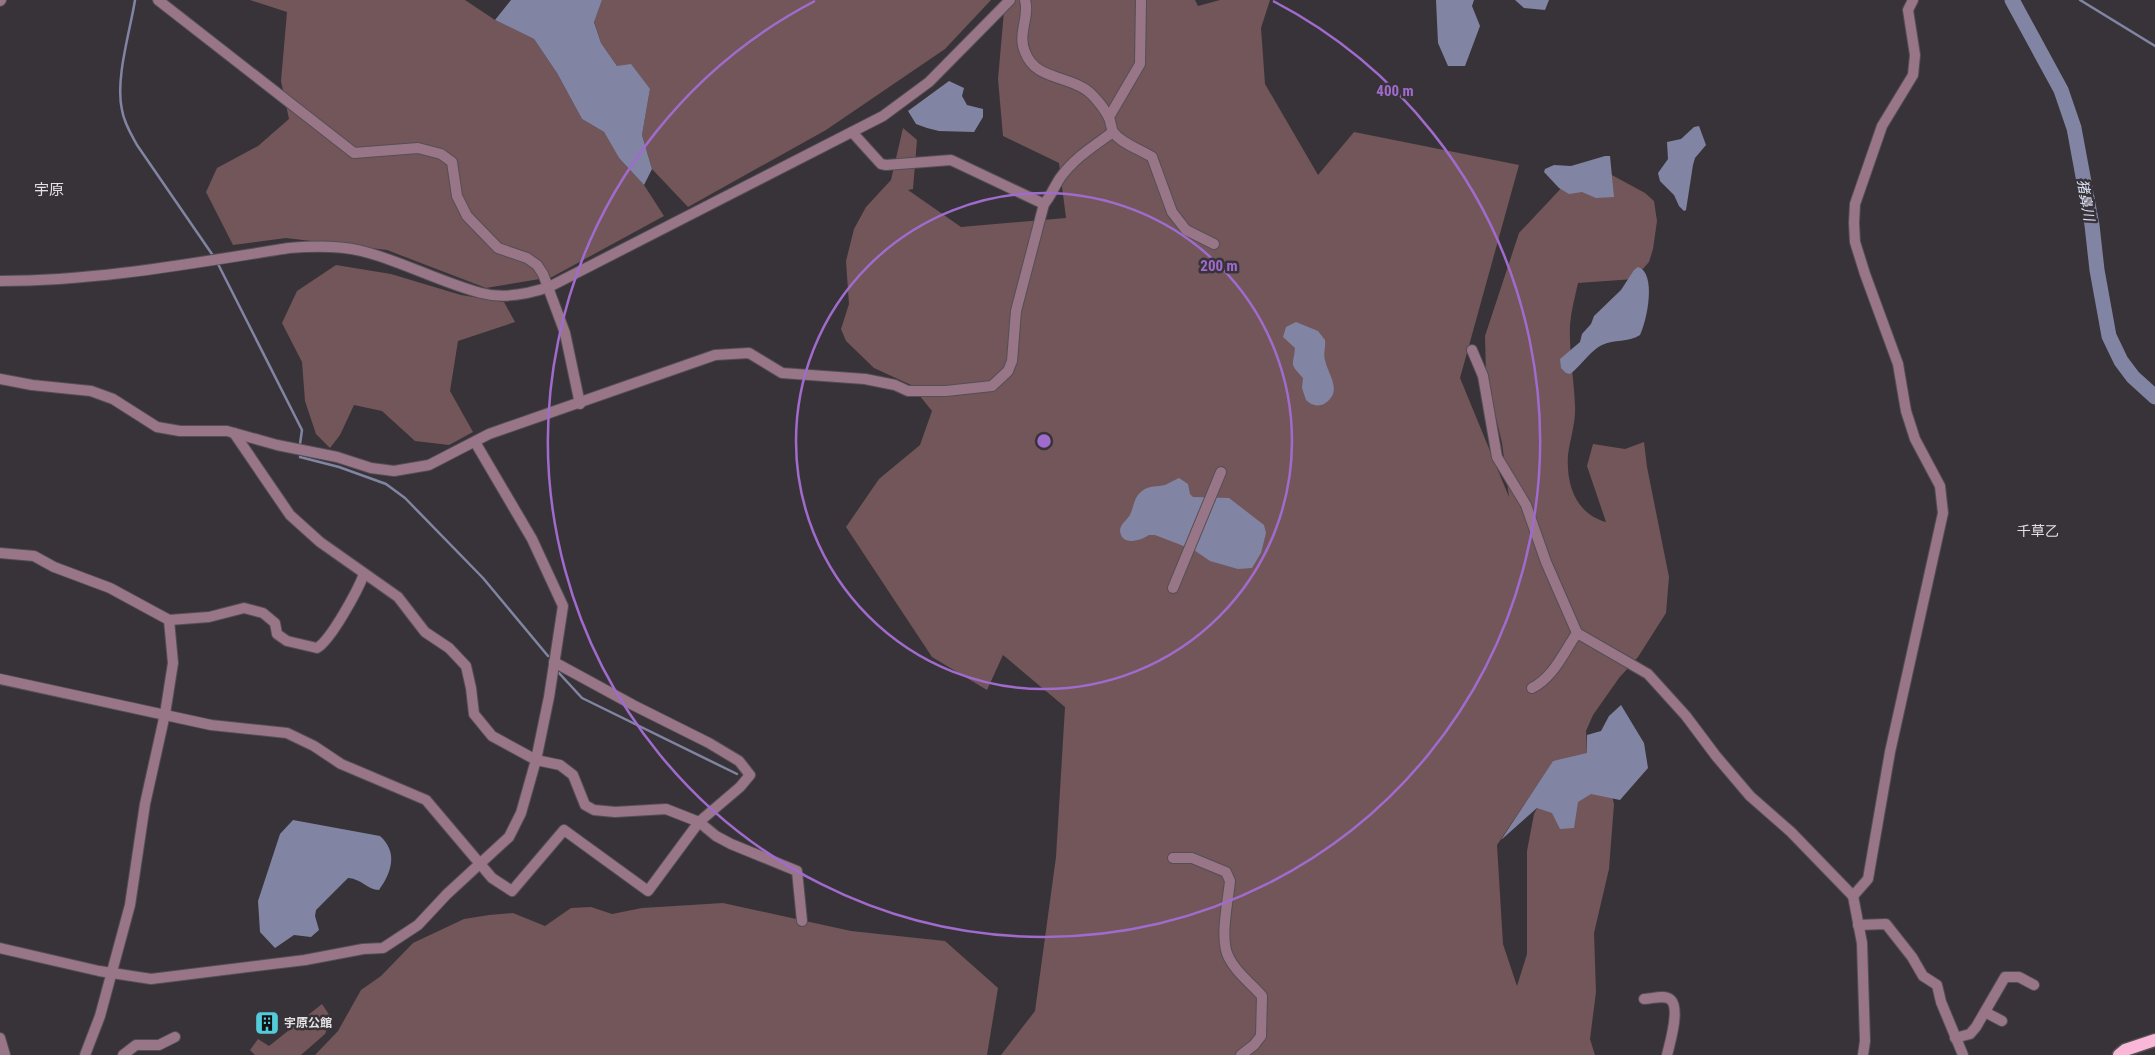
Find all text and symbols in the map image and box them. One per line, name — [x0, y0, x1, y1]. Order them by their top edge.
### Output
text: 400 m — [1376, 82, 1414, 100]
water label: 猪鼻川 — [2074, 178, 2098, 224]
district label: 宇原 — [34, 181, 64, 199]
text: 200 m — [1200, 257, 1238, 275]
centre of rings — [1035, 432, 1053, 450]
district label: 千草乙 — [2017, 523, 2059, 539]
building icon: 宇原公館 — [254, 1010, 280, 1036]
place label: 宇原公館 — [284, 1016, 332, 1030]

